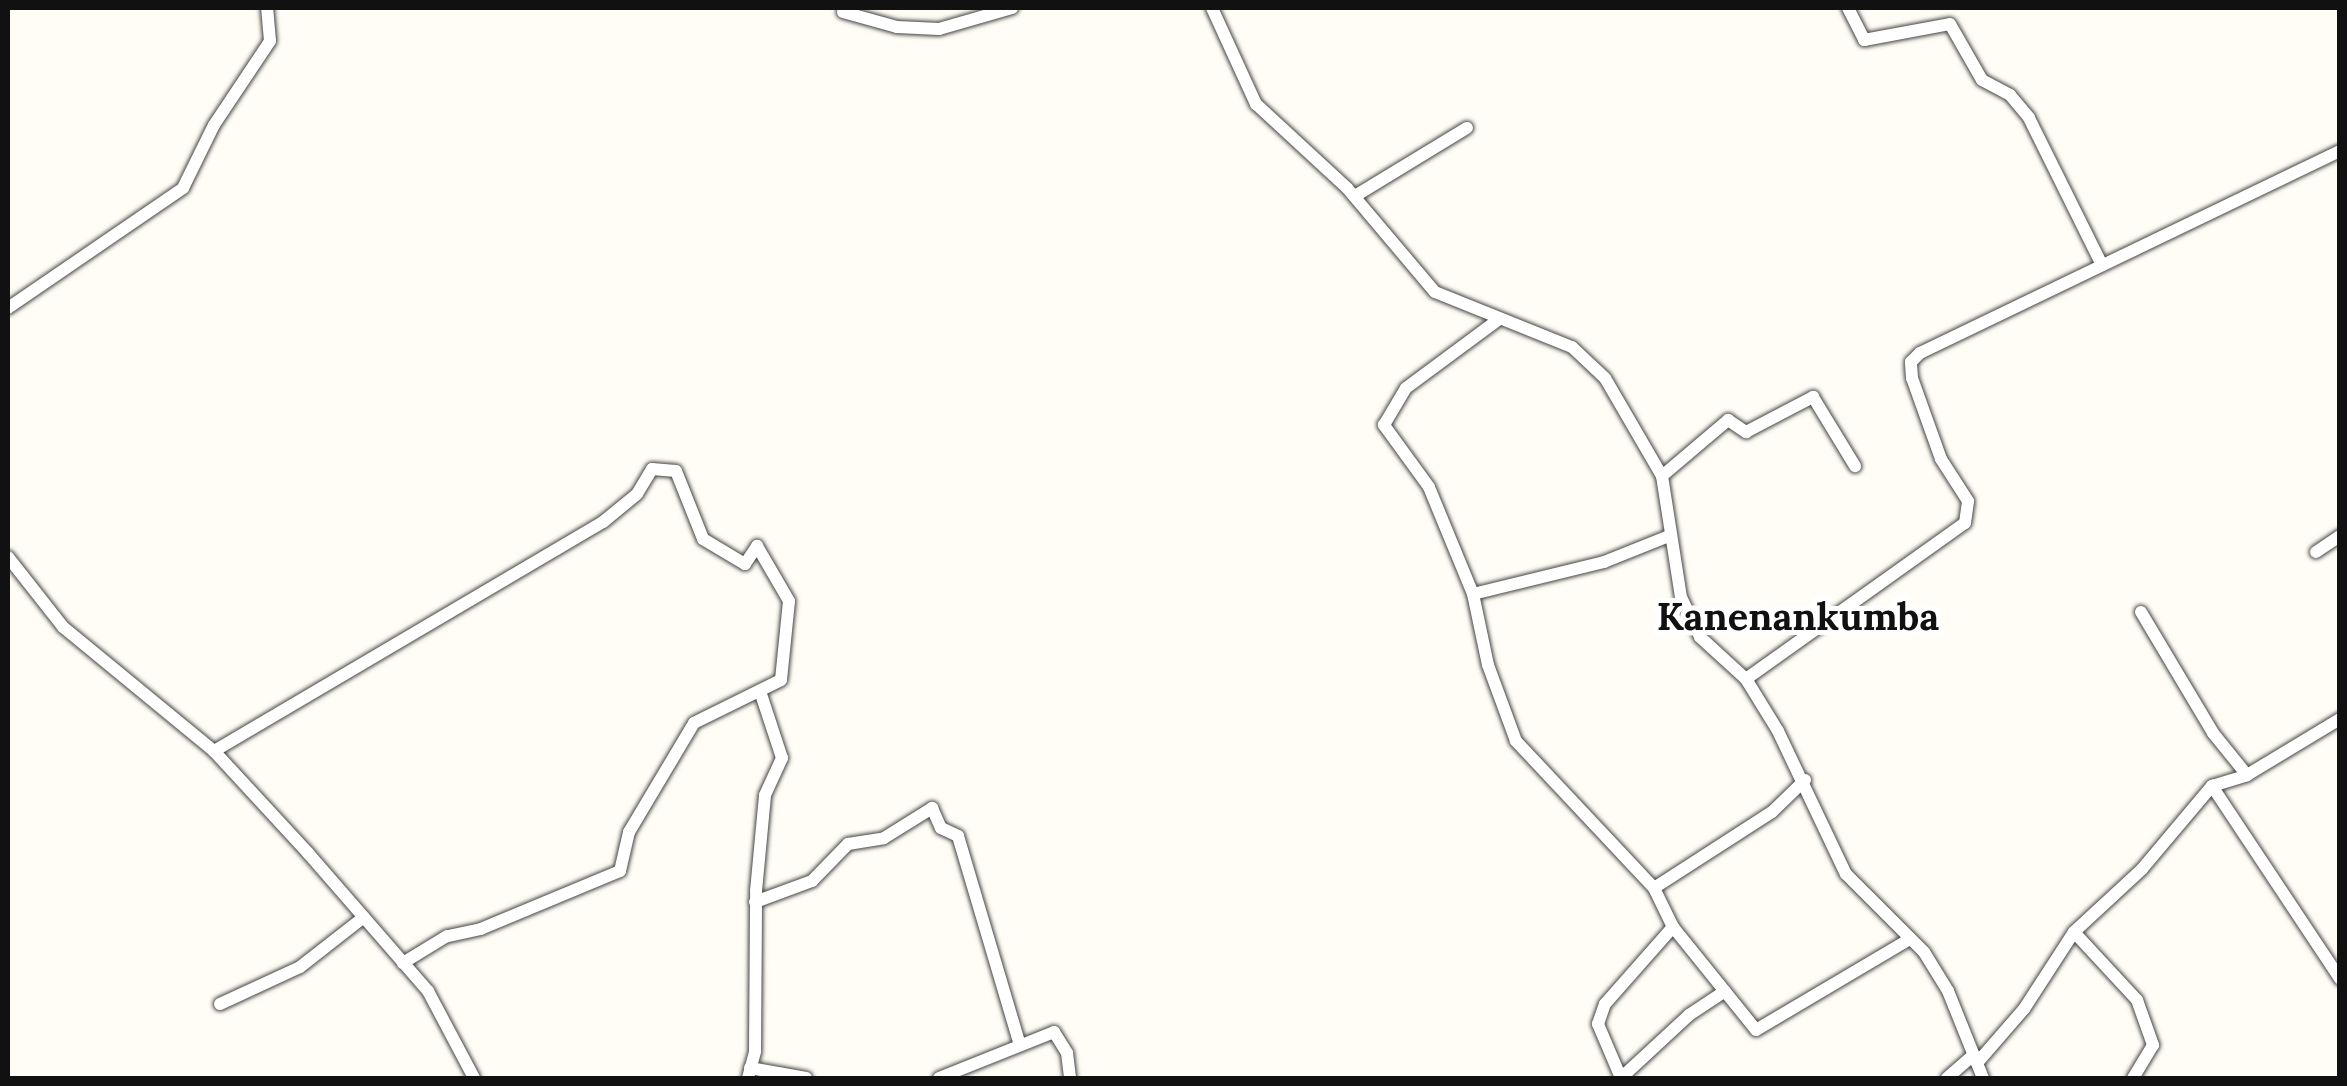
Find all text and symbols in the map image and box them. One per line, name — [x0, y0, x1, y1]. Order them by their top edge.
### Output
district label: Kanenankumba — [1657, 594, 1939, 640]

